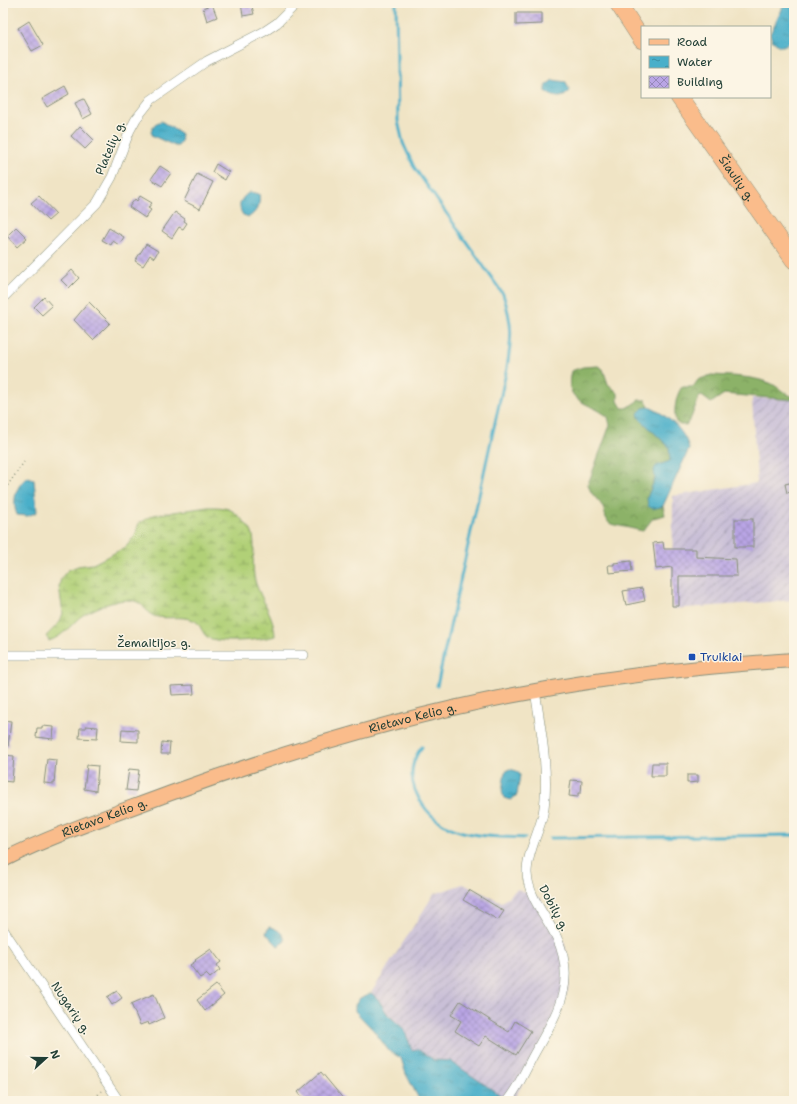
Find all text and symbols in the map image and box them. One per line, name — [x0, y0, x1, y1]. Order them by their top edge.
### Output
legend — [641, 26, 771, 98]
text: Road — [677, 34, 708, 50]
text: Water — [677, 54, 713, 70]
text: Building — [677, 74, 723, 90]
street label: Platelių g. — [91, 118, 129, 178]
street label: Šiaulių g. — [715, 153, 758, 205]
street label: Žemaitijos g. — [117, 635, 191, 651]
place label: Truikiai — [700, 649, 742, 665]
marker: Truikiai — [687, 652, 697, 662]
street label: Rietavo Kelio g. — [367, 699, 458, 737]
street label: Rietavo Kelio g. — [59, 794, 150, 841]
street label: Dobilų g. — [535, 882, 573, 934]
street label: Nugarių g. — [47, 978, 95, 1038]
north arrow — [26, 1038, 66, 1078]
text: N — [46, 1048, 64, 1062]

